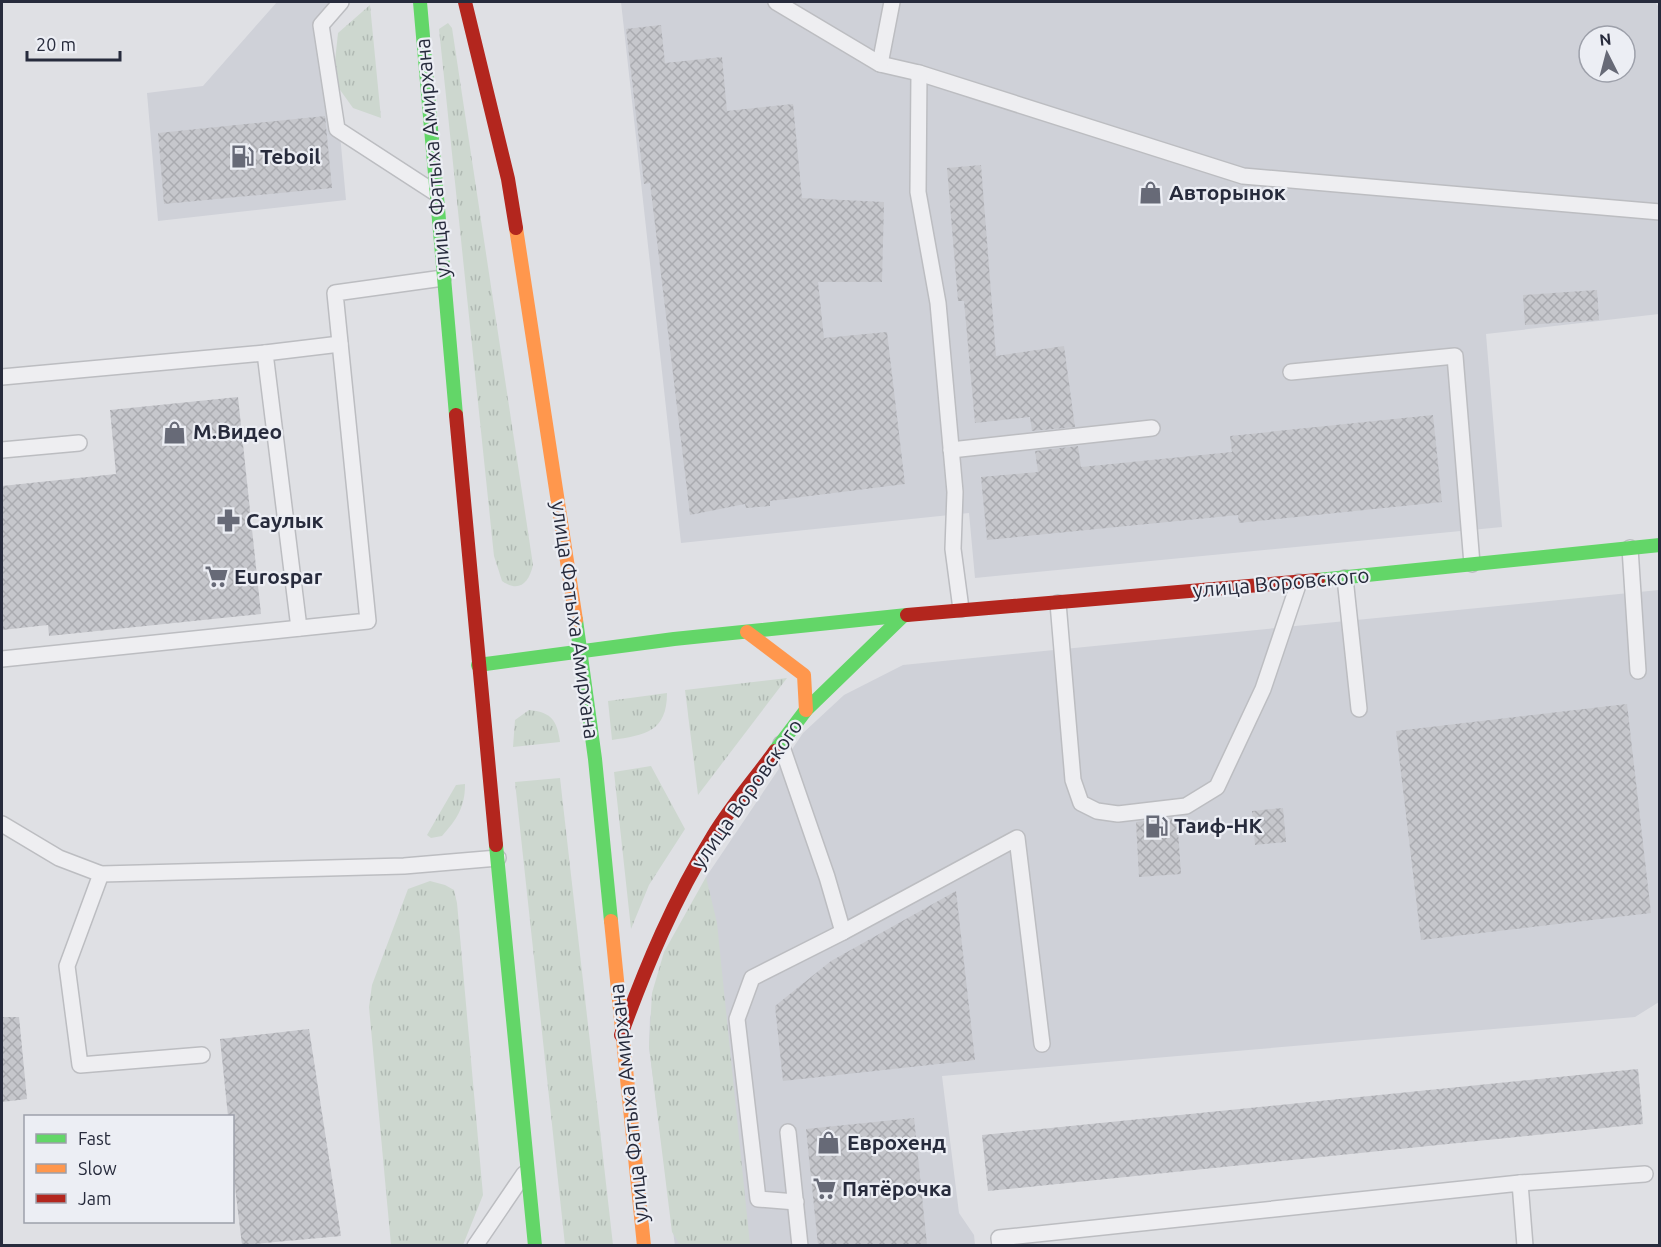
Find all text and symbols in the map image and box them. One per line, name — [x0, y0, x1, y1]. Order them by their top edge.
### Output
scale bar — [27, 24, 120, 62]
north arrow — [1577, 24, 1637, 84]
text: N — [1599, 30, 1612, 49]
text: 20 m — [36, 34, 76, 54]
street label: улица Фатыха Амирхана — [410, 37, 454, 279]
fuel station icon: Teboil — [229, 144, 255, 170]
place label: Teboil — [260, 144, 321, 168]
shop icon: Авторынок — [1138, 180, 1164, 206]
place label: Авторынок — [1169, 180, 1286, 204]
shop icon: М.Видео — [162, 419, 188, 445]
place label: М.Видео — [193, 419, 282, 443]
street label: улица Фатыха Амирхана — [547, 499, 605, 740]
pharmacy icon: Саулык — [215, 508, 241, 534]
place label: Саулык — [246, 508, 324, 532]
street label: улица Воровского — [1192, 562, 1370, 602]
supermarket icon: Eurospar — [203, 564, 229, 590]
place label: Eurospar — [234, 564, 323, 588]
street label: улица Воровского — [686, 714, 807, 873]
fuel station icon: Таиф-НК — [1143, 813, 1169, 839]
place label: Таиф-НК — [1174, 813, 1263, 837]
street label: улица Фатыха Амирхана — [604, 982, 652, 1224]
legend — [24, 1115, 234, 1223]
text: Fast — [78, 1128, 111, 1148]
shop icon: Еврохенд — [816, 1130, 842, 1156]
place label: Еврохенд — [847, 1130, 946, 1154]
text: Slow — [78, 1158, 117, 1178]
supermarket icon: Пятёрочка — [811, 1176, 837, 1202]
place label: Пятёрочка — [842, 1176, 952, 1200]
text: Jam — [78, 1188, 112, 1208]

